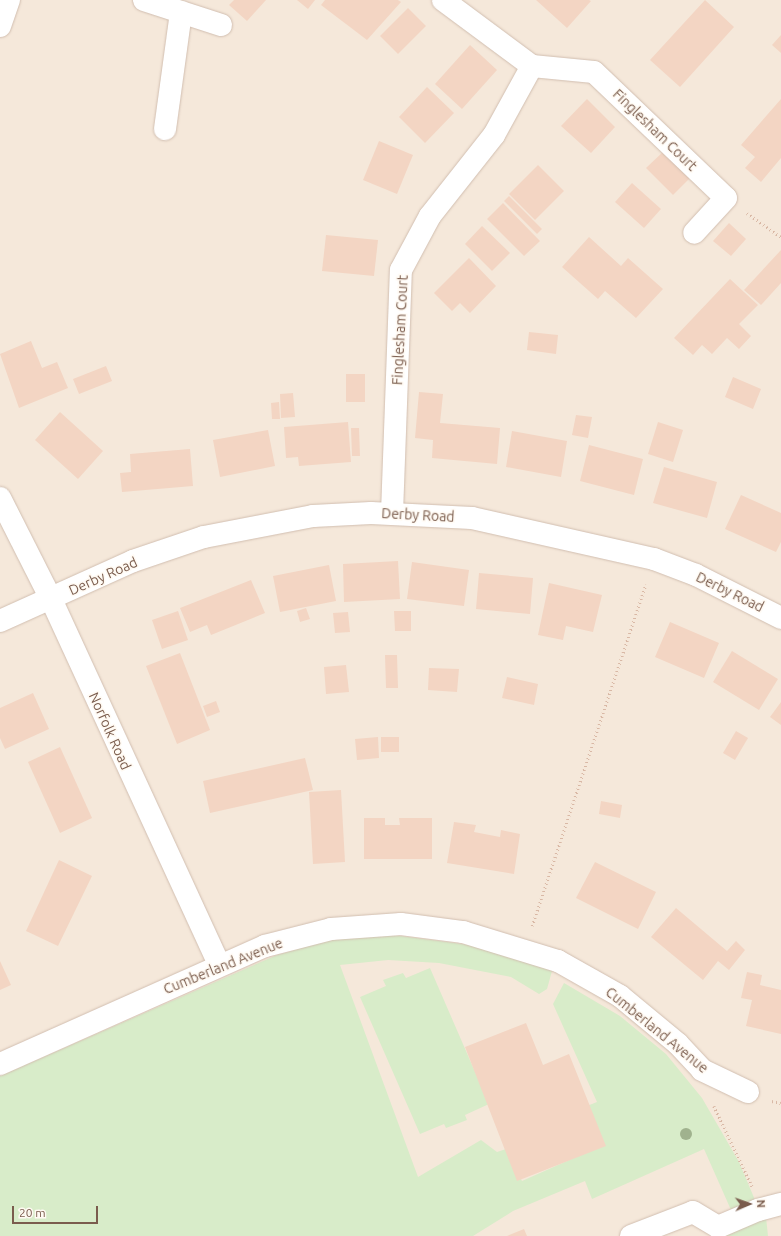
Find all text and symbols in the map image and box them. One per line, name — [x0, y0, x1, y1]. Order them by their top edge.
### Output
street label: Finglesham Court — [609, 86, 701, 174]
street label: Finglesham Court — [389, 274, 411, 386]
street label: Derby Road — [381, 505, 455, 525]
street label: Derby Road — [66, 553, 140, 599]
street label: Derby Road — [693, 568, 767, 616]
street label: Norfolk Road — [85, 690, 135, 772]
street label: Cumberland Avenue — [161, 934, 285, 998]
street label: Cumberland Avenue — [602, 983, 712, 1077]
north arrow — [729, 1184, 769, 1224]
scale bar — [14, 1198, 100, 1224]
text: N — [755, 1199, 767, 1208]
text: 20 m — [19, 1206, 46, 1219]

